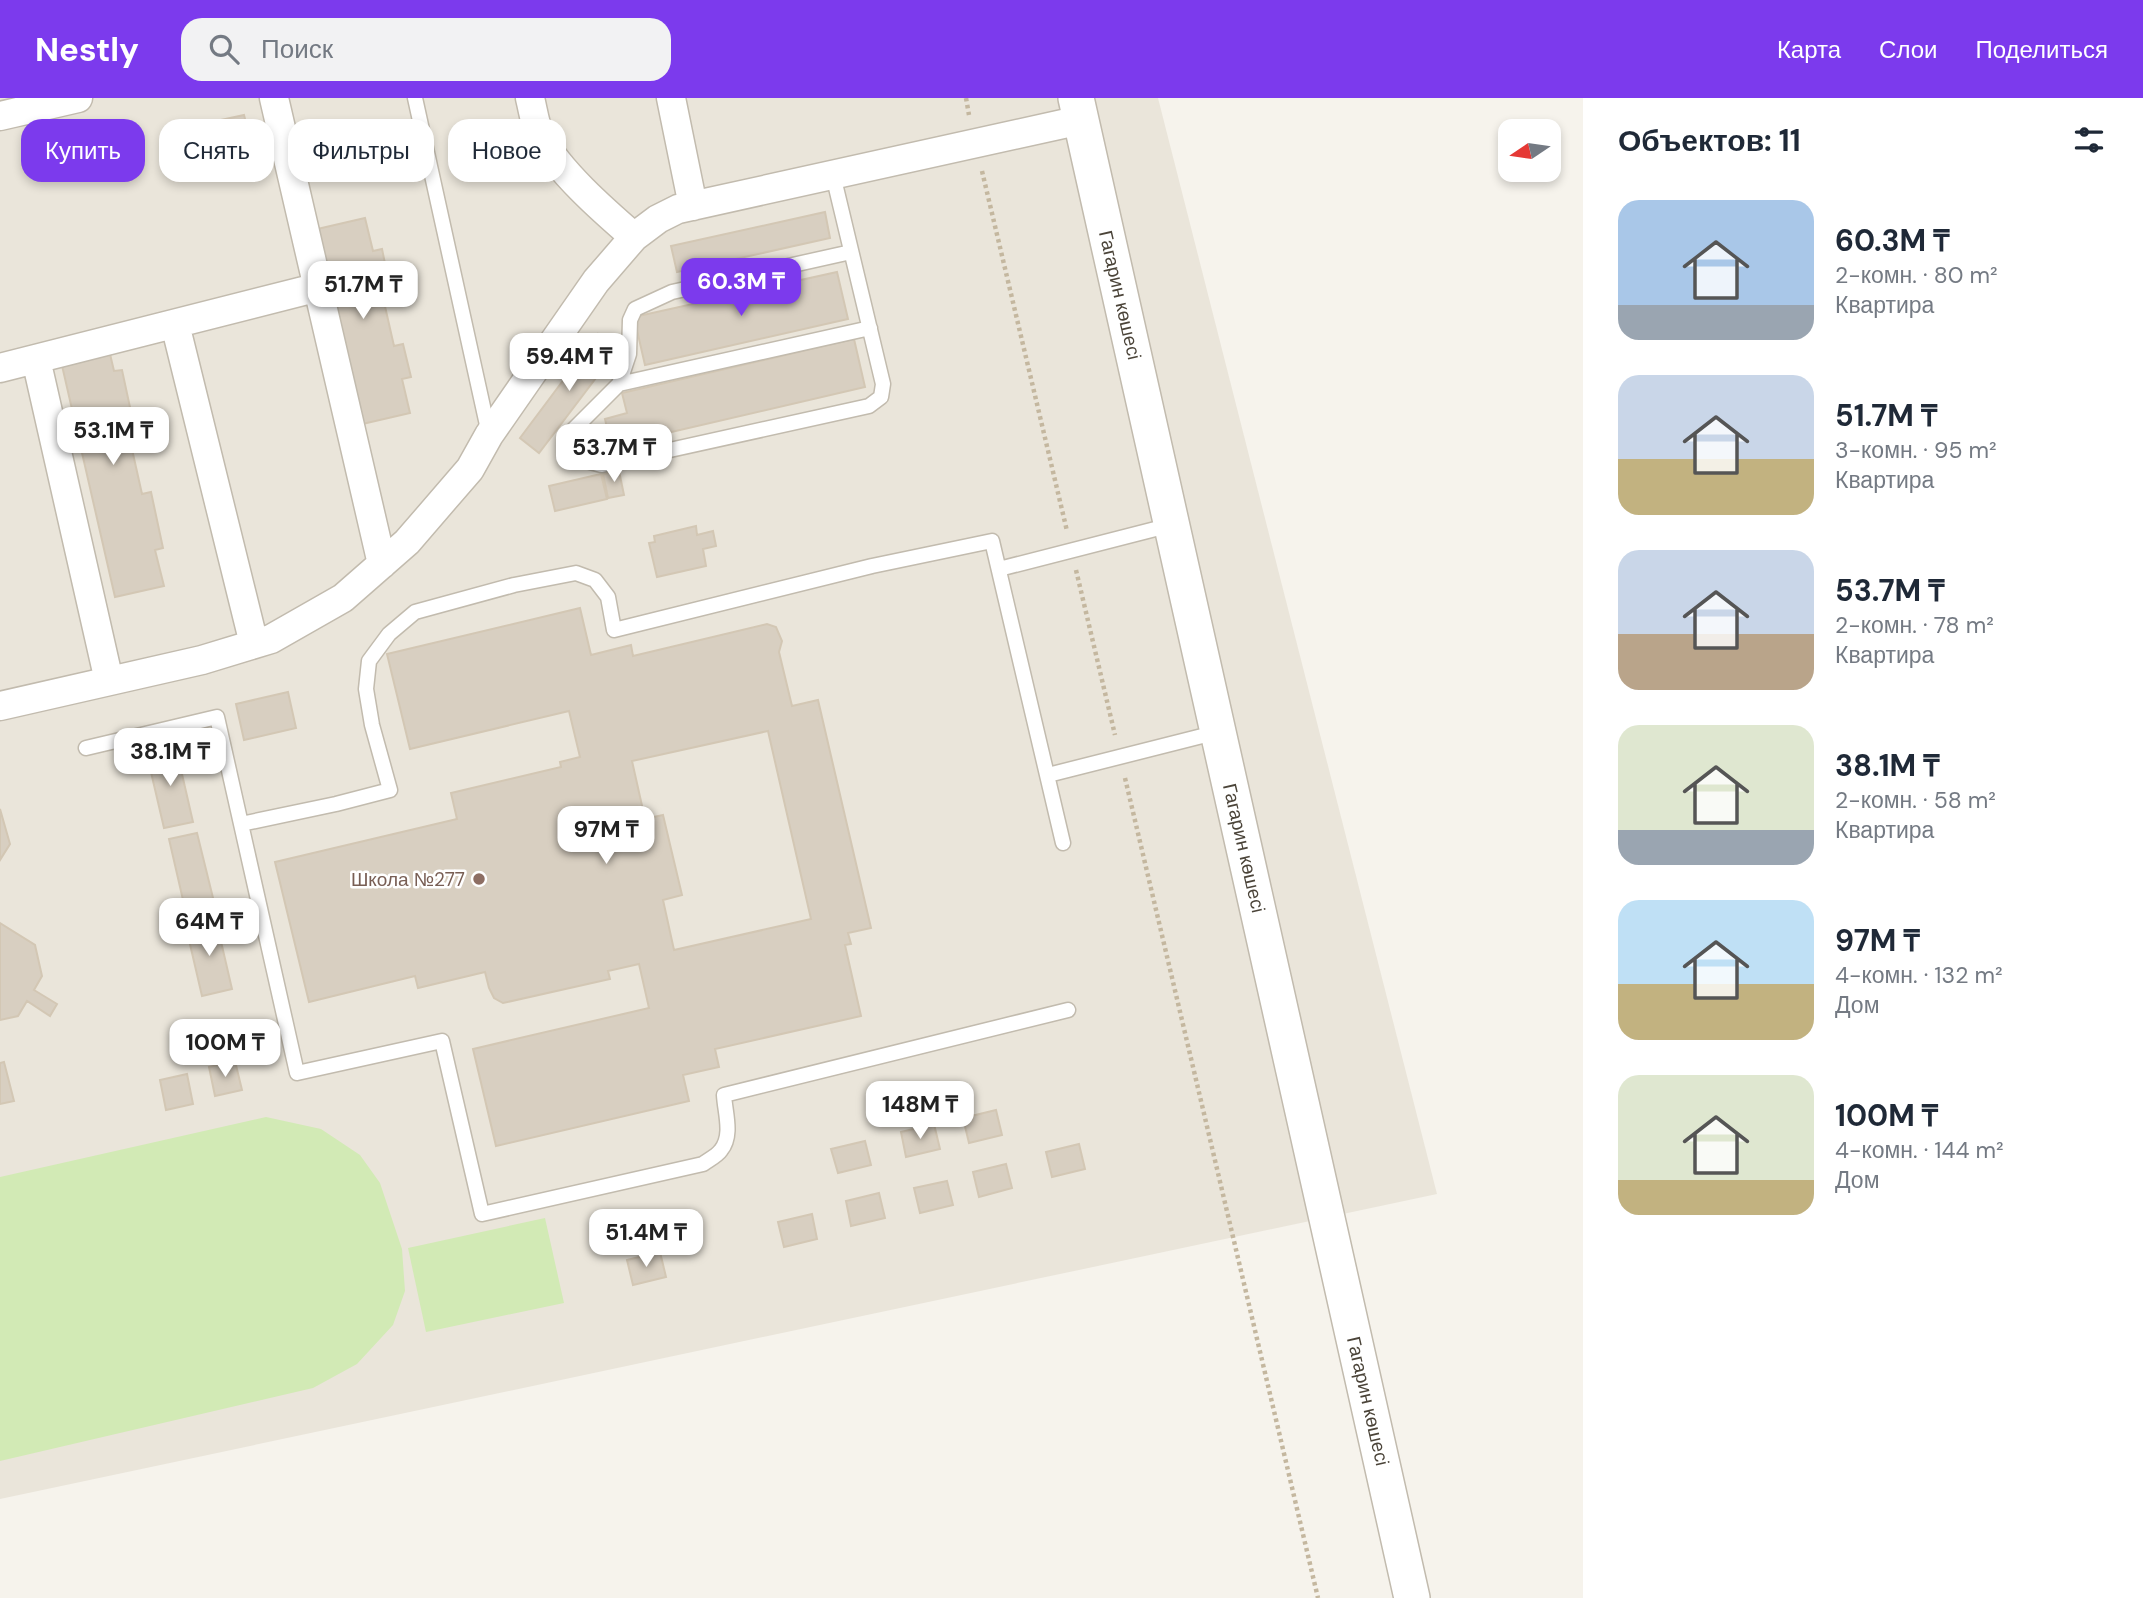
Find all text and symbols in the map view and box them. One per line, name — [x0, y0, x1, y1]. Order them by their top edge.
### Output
search box — [181, 18, 671, 81]
text: Nestly — [35, 28, 139, 71]
icon: search — [205, 30, 243, 68]
text: Поиск — [261, 32, 333, 66]
text: Карта — [1777, 34, 1841, 65]
text: Слои — [1879, 34, 1937, 65]
text: Поделиться — [1975, 34, 2108, 65]
chip: Купить — [21, 119, 145, 182]
chip: Снять — [159, 119, 274, 182]
chip: Фильтры — [288, 119, 434, 182]
chip: Новое — [448, 119, 566, 182]
north arrow — [1498, 119, 1561, 182]
map controls — [1498, 119, 1561, 182]
text: Объектов: 11 — [1618, 121, 1801, 160]
icon: filters — [2070, 121, 2108, 159]
text: 60.3M ₸ — [1835, 221, 1950, 260]
street label: Гагарин көшесі — [1093, 228, 1147, 362]
icon: home — [1674, 228, 1758, 312]
pin: 60.3M ₸ — [676, 258, 806, 318]
text: 2-комн. · 80 m² — [1835, 260, 1998, 290]
pin: 51.7M ₸ — [298, 262, 428, 321]
text: 60.3M ₸ — [697, 266, 785, 296]
text: 51.7M ₸ — [324, 269, 402, 299]
text: Квартира — [1835, 290, 1934, 320]
pin: 59.4M ₸ — [504, 334, 634, 393]
text: 59.4M ₸ — [526, 341, 612, 371]
text: 51.7M ₸ — [1835, 396, 1937, 435]
icon: home — [1674, 403, 1758, 487]
pin: 53.1M ₸ — [48, 408, 178, 467]
text: 53.1M ₸ — [73, 415, 153, 445]
pin: 53.7M ₸ — [549, 424, 679, 484]
text: 53.7M ₸ — [572, 432, 656, 462]
text: 3-комн. · 95 m² — [1835, 435, 1997, 465]
text: Квартира — [1835, 465, 1934, 495]
text: 53.7M ₸ — [1835, 571, 1945, 610]
icon: home — [1674, 578, 1758, 662]
text: 2-комн. · 78 m² — [1835, 610, 1994, 640]
text: Квартира — [1835, 640, 1934, 670]
pin: 38.1M ₸ — [105, 728, 235, 788]
text: 38.1M ₸ — [130, 736, 210, 766]
text: 38.1M ₸ — [1835, 746, 1940, 785]
icon: home — [1674, 753, 1758, 837]
street label: Гагарин көшесі — [1217, 781, 1271, 915]
text: 2-комн. · 58 m² — [1835, 785, 1996, 815]
pin: 97M ₸ — [557, 806, 655, 866]
text: 97M ₸ — [573, 814, 639, 844]
text: Квартира — [1835, 815, 1934, 845]
place label: Школа №277 — [351, 867, 465, 892]
marker: Школа №277 — [471, 871, 487, 887]
pin: 64M ₸ — [160, 898, 258, 958]
text: 64M ₸ — [175, 906, 243, 936]
text: 97M ₸ — [1835, 921, 1920, 960]
icon: home — [1674, 928, 1758, 1012]
text: 4-комн. · 132 m² — [1835, 960, 2003, 990]
text: Дом — [1835, 990, 1879, 1020]
pin: 100M ₸ — [168, 1020, 282, 1079]
text: 100M ₸ — [185, 1027, 265, 1057]
pin: 148M ₸ — [863, 1082, 977, 1141]
text: 148M ₸ — [882, 1089, 958, 1119]
text: 100M ₸ — [1835, 1096, 1938, 1135]
icon: home — [1674, 1103, 1758, 1187]
text: 4-комн. · 144 m² — [1835, 1135, 2004, 1165]
text: Дом — [1835, 1165, 1879, 1195]
pin: 51.4M ₸ — [581, 1210, 711, 1269]
text: 51.4M ₸ — [605, 1217, 687, 1247]
street label: Гагарин көшесі — [1341, 1334, 1395, 1468]

